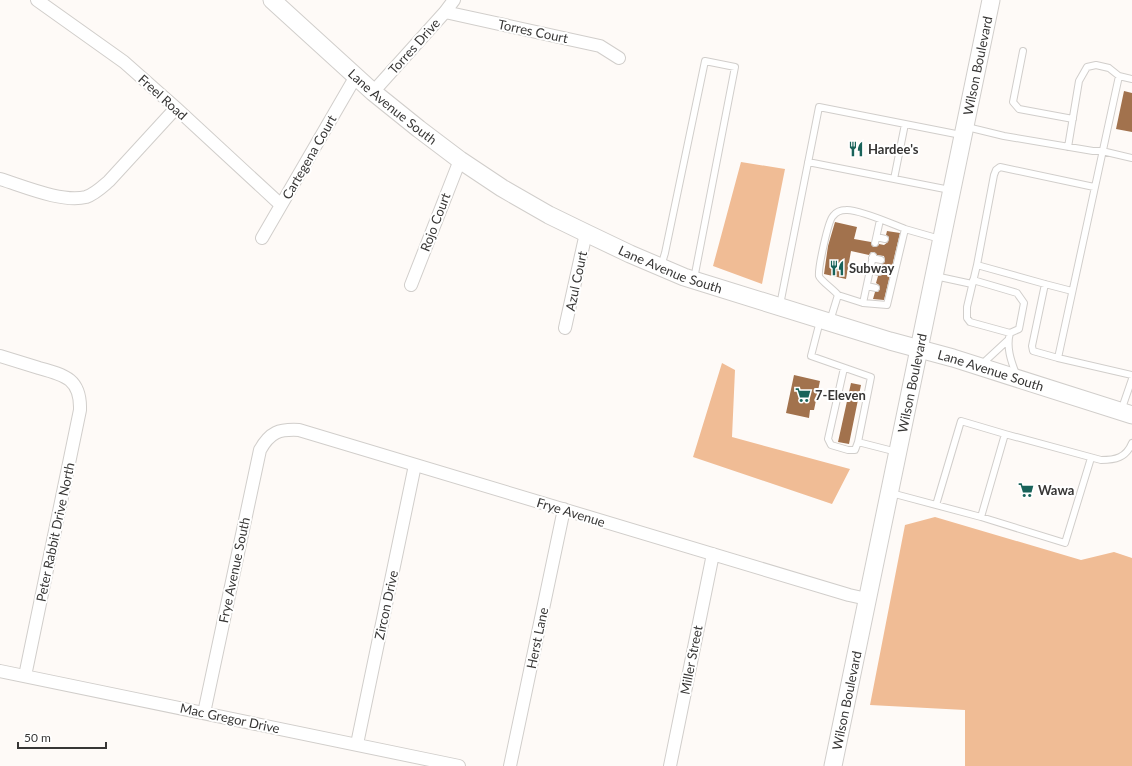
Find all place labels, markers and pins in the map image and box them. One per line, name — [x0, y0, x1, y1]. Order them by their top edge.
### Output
restaurant icon: Hardee's — [847, 140, 865, 158]
place label: Hardee's — [868, 141, 919, 157]
restaurant icon: Subway — [828, 259, 846, 277]
place label: Subway — [849, 260, 894, 276]
supermarket icon: 7-Eleven — [794, 386, 812, 404]
place label: 7-Eleven — [815, 387, 866, 403]
supermarket icon: Wawa — [1017, 481, 1035, 499]
place label: Wawa — [1038, 482, 1074, 498]

